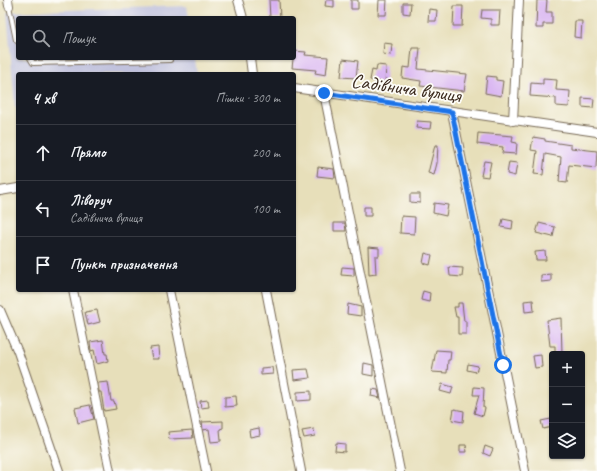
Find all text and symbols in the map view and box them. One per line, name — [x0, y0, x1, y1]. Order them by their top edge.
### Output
search box — [16, 16, 296, 60]
icon: search — [30, 27, 52, 49]
text: Пошук — [62, 29, 95, 48]
street label: Садівнича вулиця — [350, 68, 464, 108]
route end — [315, 84, 333, 102]
text: 4 хв — [32, 88, 55, 109]
text: Пішки · 300 m — [216, 90, 280, 106]
icon: ahead — [32, 142, 54, 164]
text: Прямо — [70, 143, 106, 162]
text: 200 m — [252, 145, 280, 161]
text: Ліворуч — [70, 191, 111, 210]
icon: left — [32, 198, 54, 220]
text: 100 m — [252, 201, 280, 217]
text: Садівнича вулиця — [70, 210, 142, 226]
icon: arrive — [32, 254, 54, 276]
text: Пункт призначення — [70, 255, 177, 274]
map controls — [549, 351, 585, 459]
button: + — [549, 351, 585, 387]
route start — [494, 356, 512, 374]
button: − — [549, 387, 585, 423]
button: layers — [549, 423, 585, 459]

